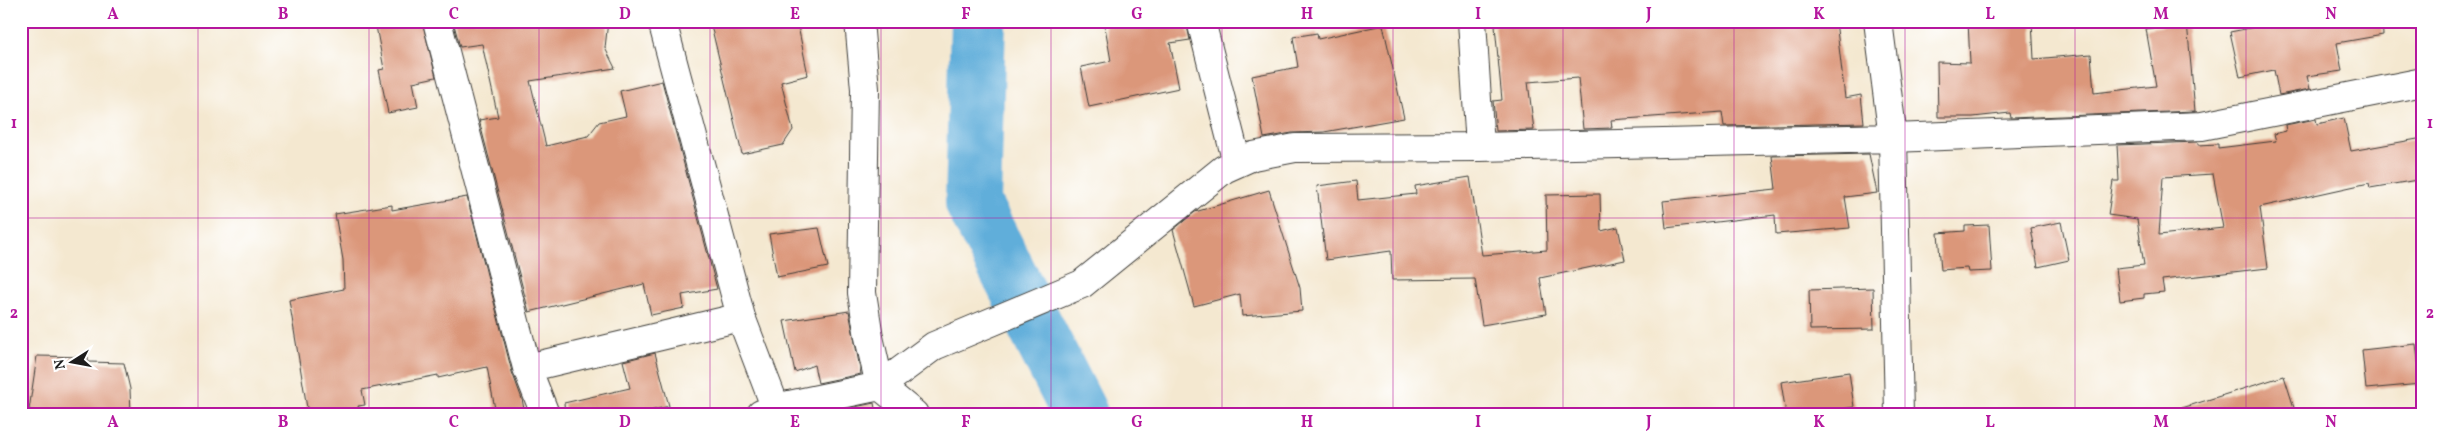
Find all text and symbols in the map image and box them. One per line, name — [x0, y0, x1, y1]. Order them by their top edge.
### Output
text: A — [107, 4, 119, 26]
text: B — [278, 4, 289, 26]
text: C — [449, 4, 459, 26]
text: D — [619, 4, 631, 26]
text: E — [790, 4, 800, 26]
text: F — [961, 4, 971, 26]
text: G — [1131, 4, 1143, 26]
text: H — [1301, 4, 1313, 26]
text: I — [1475, 4, 1481, 26]
text: J — [1645, 4, 1652, 26]
text: K — [1813, 4, 1825, 26]
text: L — [1985, 4, 1995, 26]
text: M — [2153, 4, 2169, 26]
text: N — [2325, 4, 2337, 26]
text: 1 — [11, 113, 17, 135]
text: 1 — [2427, 113, 2433, 135]
text: 2 — [10, 303, 18, 325]
text: 2 — [2426, 303, 2434, 325]
north arrow — [48, 338, 98, 388]
text: N — [50, 357, 71, 371]
text: A — [107, 412, 119, 434]
text: B — [278, 412, 289, 434]
text: C — [449, 412, 459, 434]
text: D — [619, 412, 631, 434]
text: E — [790, 412, 800, 434]
text: F — [961, 412, 971, 434]
text: G — [1131, 412, 1143, 434]
text: H — [1301, 412, 1313, 434]
text: I — [1475, 412, 1481, 434]
text: J — [1645, 412, 1652, 434]
text: K — [1813, 412, 1825, 434]
text: L — [1985, 412, 1995, 434]
text: M — [2153, 412, 2169, 434]
text: N — [2325, 412, 2337, 434]

